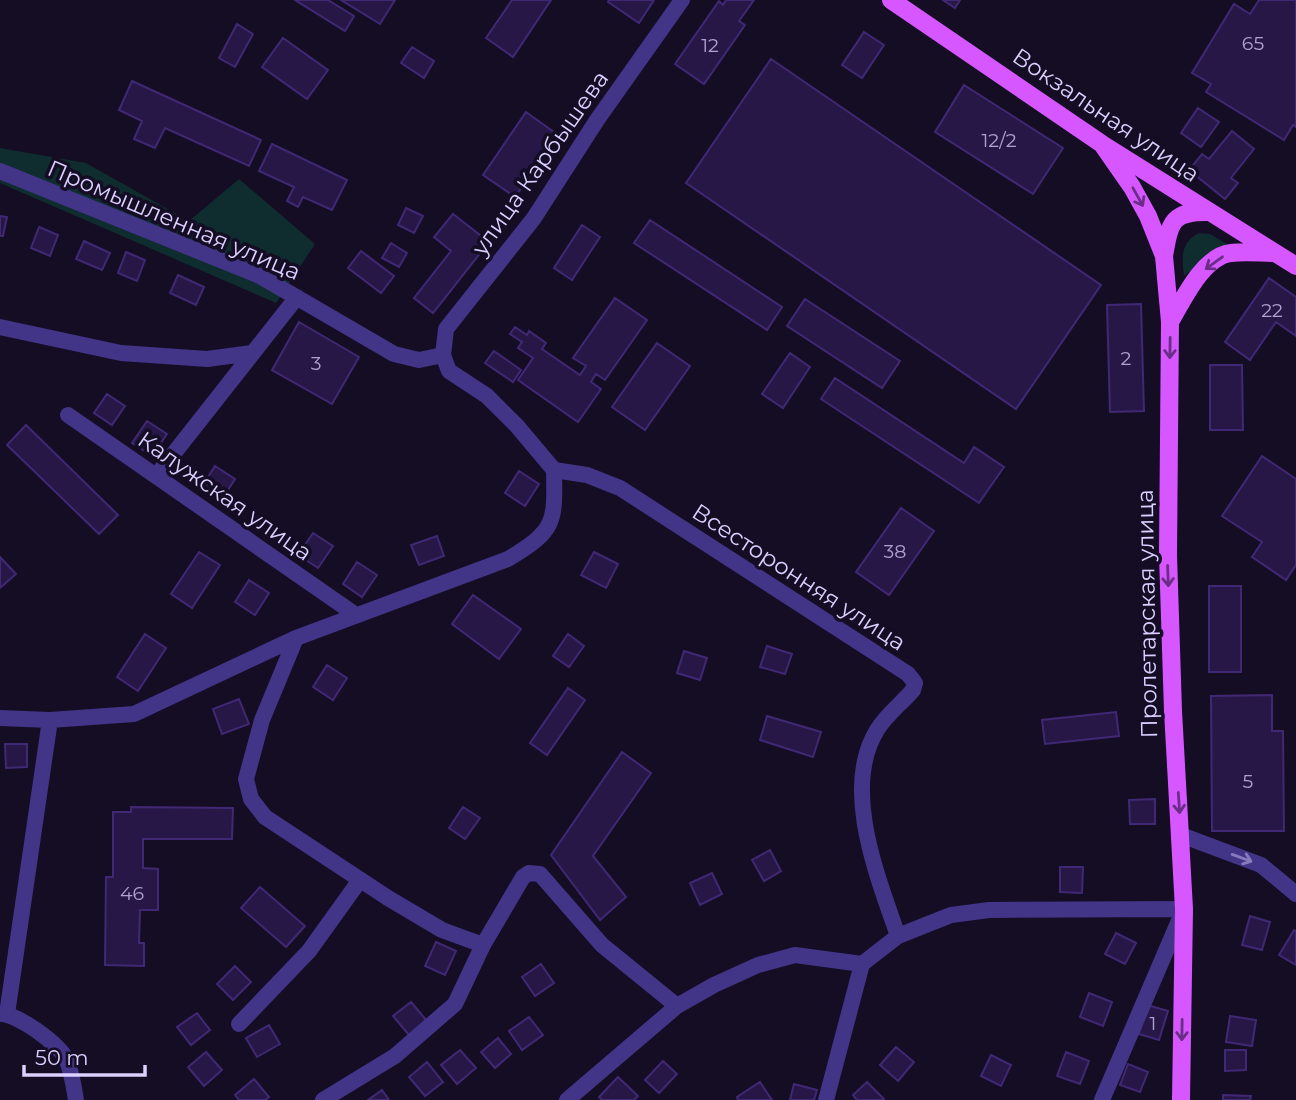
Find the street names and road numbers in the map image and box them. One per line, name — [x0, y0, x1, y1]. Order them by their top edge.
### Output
street label: Вокзальная улица — [1007, 42, 1205, 188]
street label: улица Карбышева — [465, 65, 614, 262]
street label: Промышленная улица — [43, 154, 305, 286]
street label: Калужская улица — [133, 425, 317, 567]
street label: Пролетарская улица — [1131, 489, 1163, 739]
street label: Всесторонняя улица — [687, 497, 911, 657]

